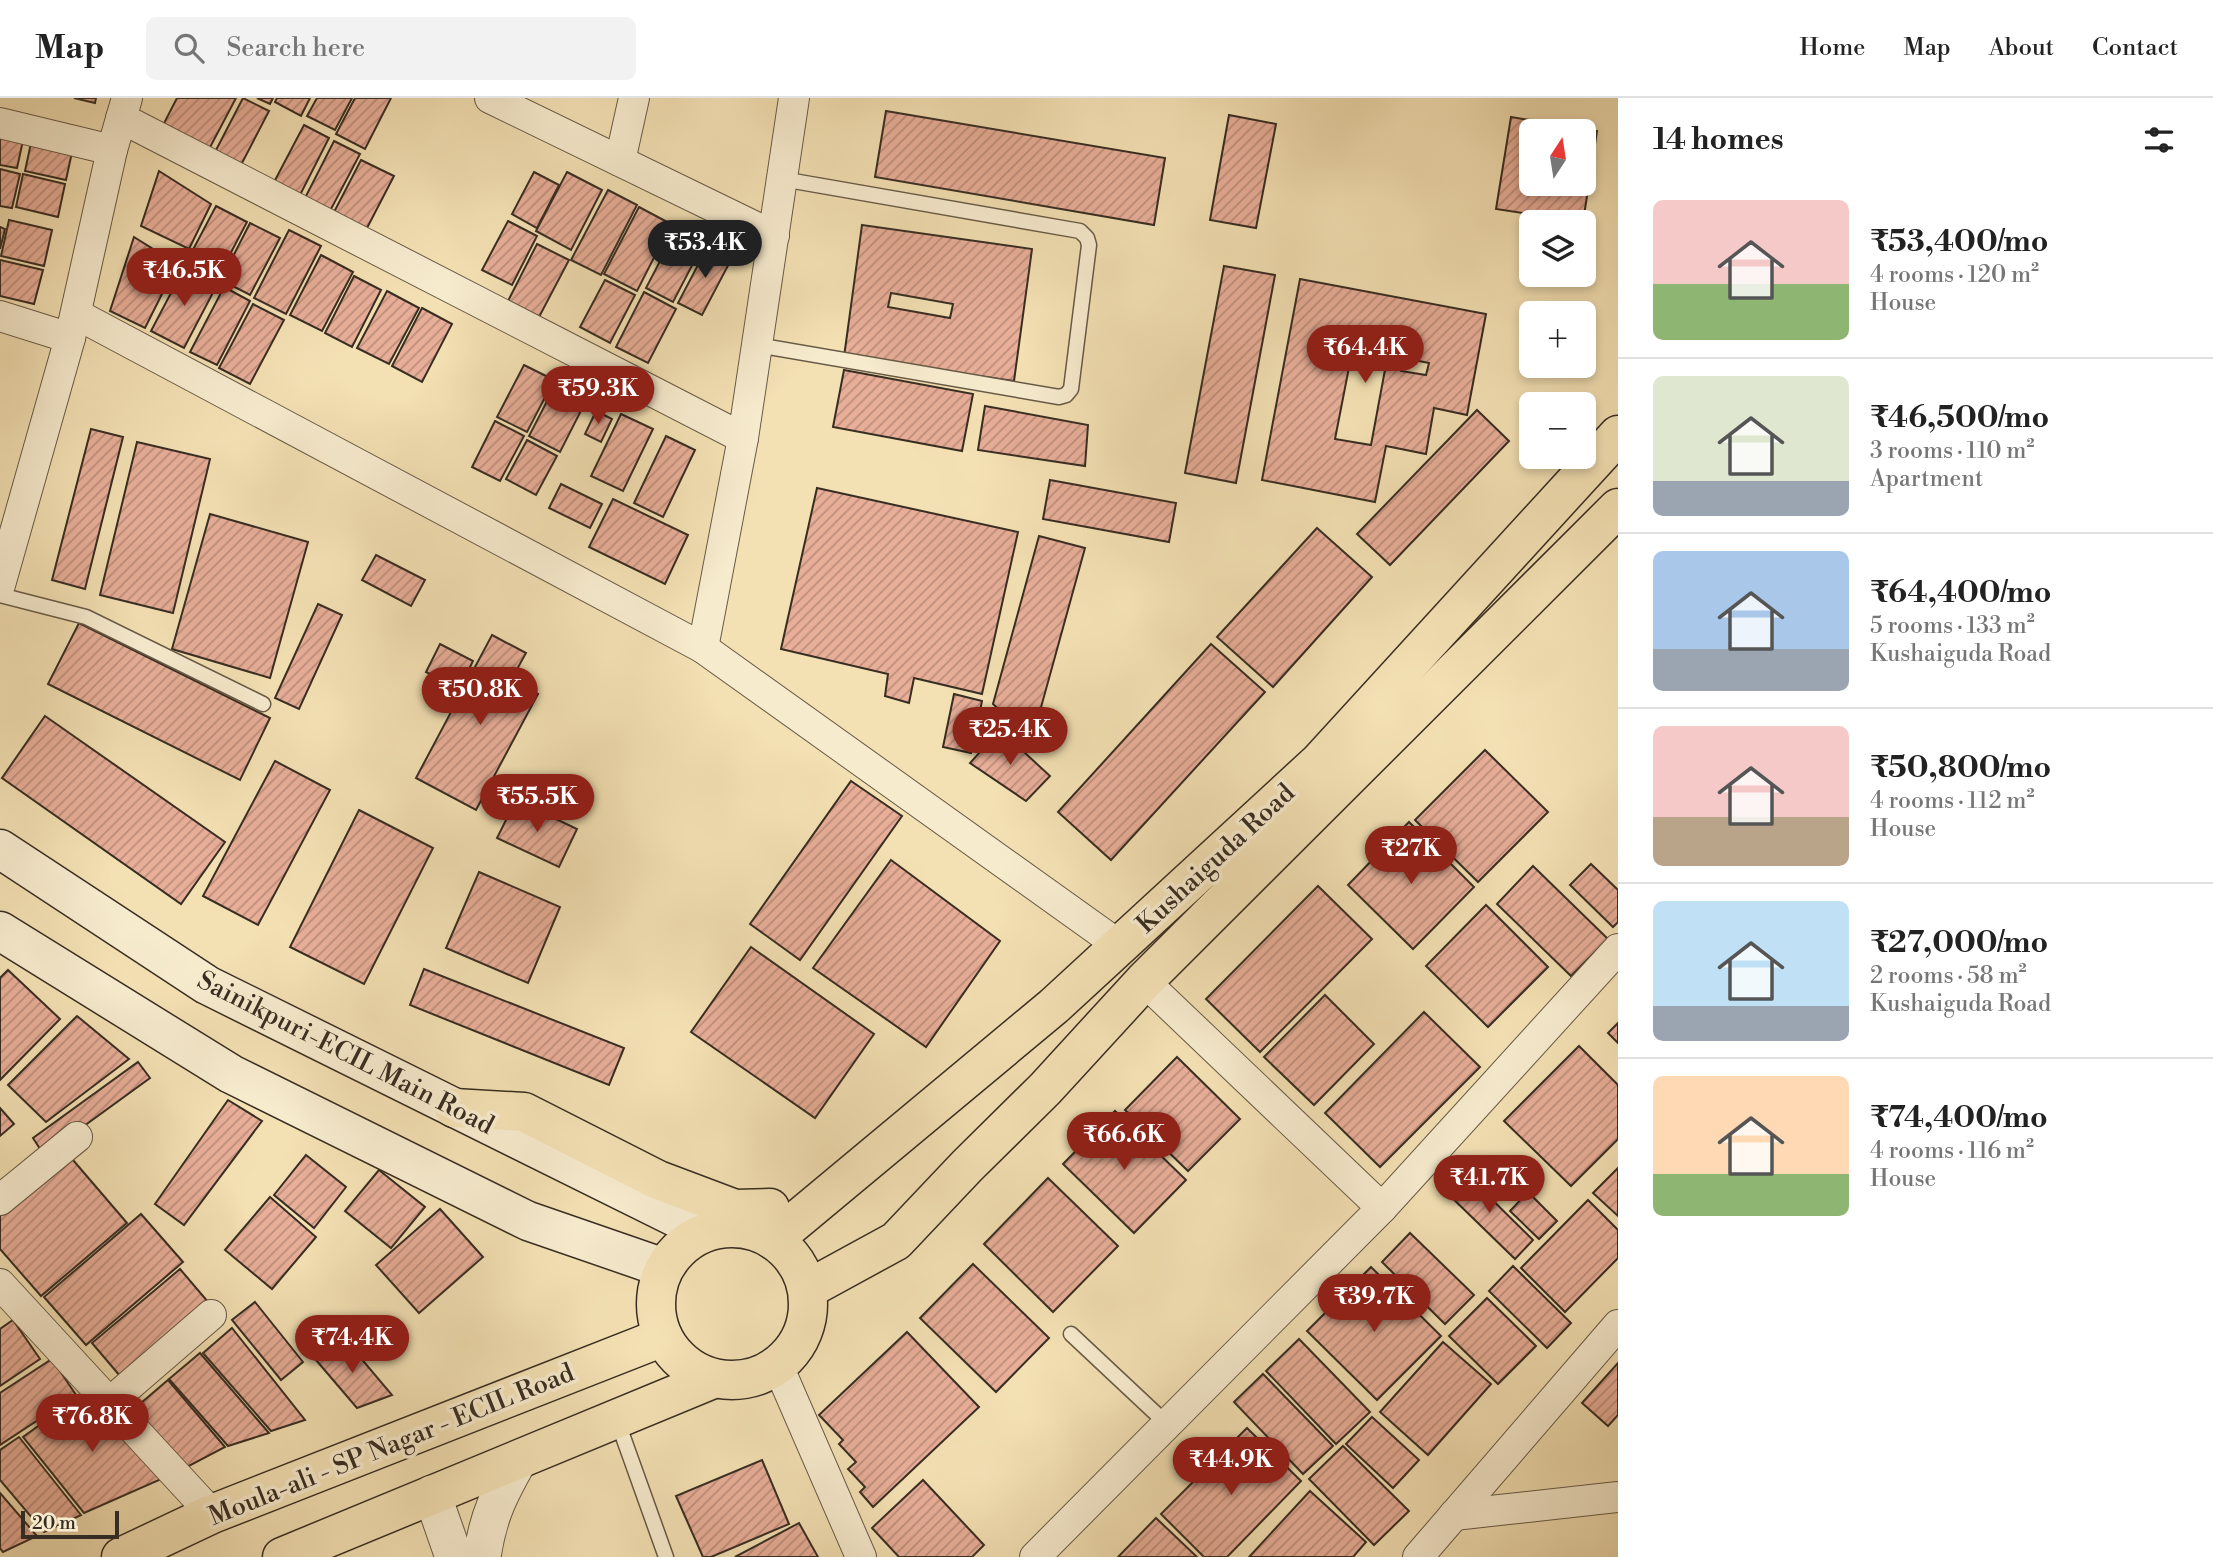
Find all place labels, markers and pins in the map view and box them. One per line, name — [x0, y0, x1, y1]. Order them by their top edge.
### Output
pin: ₹53.4K — [648, 220, 762, 280]
pin: ₹46.5K — [127, 248, 241, 308]
pin: ₹64.4K — [1308, 326, 1422, 385]
pin: ₹59.3K — [541, 366, 655, 426]
pin: ₹50.8K — [423, 668, 537, 727]
pin: ₹25.4K — [953, 708, 1067, 767]
pin: ₹55.5K — [480, 774, 594, 834]
pin: ₹27K — [1370, 826, 1452, 886]
pin: ₹66.6K — [1067, 1112, 1181, 1172]
pin: ₹41.7K — [1432, 1156, 1546, 1215]
pin: ₹39.7K — [1317, 1274, 1431, 1334]
pin: ₹74.4K — [295, 1316, 409, 1375]
pin: ₹76.8K — [35, 1394, 149, 1454]
pin: ₹44.9K — [1174, 1438, 1288, 1497]

